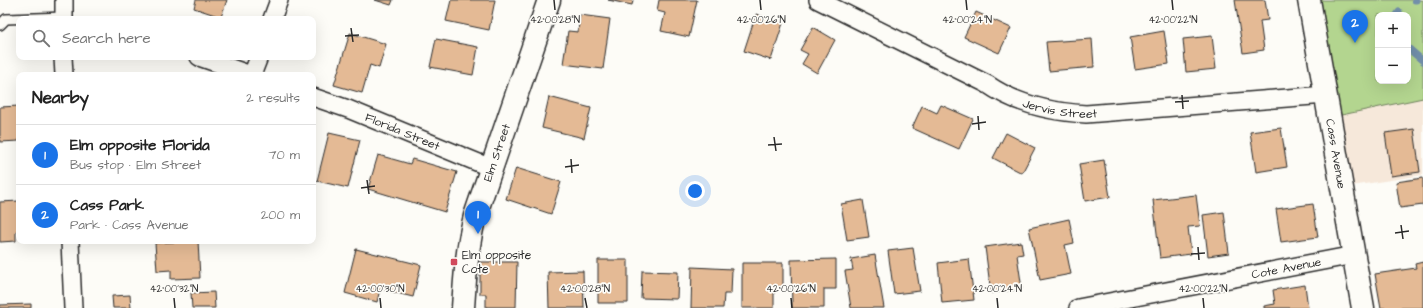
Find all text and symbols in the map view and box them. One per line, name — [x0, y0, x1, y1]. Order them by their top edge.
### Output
pin: 2 — [1342, 10, 1368, 43]
map controls — [1375, 12, 1411, 84]
button: + — [1375, 12, 1411, 48]
text: 42°00'28"N — [530, 13, 580, 27]
text: 42°00'26"N — [736, 13, 786, 27]
text: 42°00'24"N — [942, 13, 992, 27]
text: 42°00'22"N — [1148, 13, 1198, 27]
search box — [16, 16, 316, 60]
icon: search — [30, 27, 52, 49]
text: Search here — [62, 28, 151, 49]
button: − — [1375, 48, 1411, 84]
text: Nearby — [32, 86, 89, 110]
text: 2 results — [246, 89, 300, 107]
street label: Jervis Street — [1020, 94, 1098, 123]
street label: Florida Street — [363, 108, 443, 155]
street label: Cass Avenue — [1321, 117, 1350, 190]
street label: Elm Street — [479, 121, 515, 184]
text: Elm opposite Florida — [70, 135, 210, 156]
text: 1 — [44, 146, 46, 164]
text: 70 m — [268, 146, 300, 164]
text: Bus stop · Elm Street — [70, 156, 201, 174]
your location — [685, 181, 705, 201]
text: Cass Park — [70, 195, 144, 216]
pin: 1 — [465, 201, 491, 234]
text: 2 — [41, 206, 49, 224]
text: 200 m — [261, 206, 300, 224]
text: Park · Cass Avenue — [70, 216, 189, 234]
place label: Elm opposite Cote — [462, 247, 532, 278]
street label: Cote Avenue — [1250, 253, 1323, 283]
marker: Elm opposite Cote — [449, 257, 459, 267]
text: 42°00'32"N — [150, 282, 198, 296]
text: 42°00'30"N — [356, 282, 405, 296]
text: 42°00'28"N — [560, 282, 610, 296]
text: 42°00'26"N — [766, 282, 816, 296]
text: 42°00'24"N — [972, 282, 1022, 296]
text: 42°00'22"N — [1178, 282, 1228, 296]

